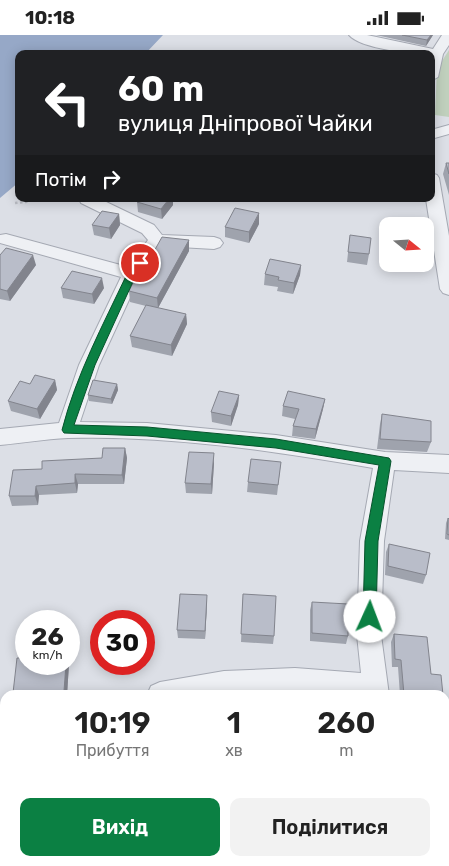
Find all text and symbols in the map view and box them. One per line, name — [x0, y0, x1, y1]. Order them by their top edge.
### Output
text: 10:18 — [25, 6, 75, 29]
text: 60 m — [118, 68, 204, 110]
icon: left — [35, 70, 100, 135]
text: вулиця Дніпрової Чайки — [118, 110, 373, 137]
icon: right — [97, 165, 125, 193]
text: Потім — [35, 168, 87, 191]
north arrow — [379, 217, 434, 273]
map controls — [379, 217, 434, 272]
pin — [119, 242, 161, 284]
icon: arrive — [126, 249, 154, 277]
position arrow — [343, 590, 395, 642]
speed limit sign: 30 — [90, 610, 155, 675]
text: 26 — [31, 622, 64, 651]
text: km/h — [33, 648, 62, 662]
text: 10:19 — [75, 705, 151, 741]
text: 1 — [227, 705, 241, 741]
text: 260 — [317, 705, 375, 741]
text: Прибуття — [76, 741, 150, 760]
text: хв — [225, 741, 243, 760]
text: m — [339, 741, 353, 760]
button: Вихід — [20, 798, 220, 856]
button: Поділитися — [230, 798, 430, 856]

